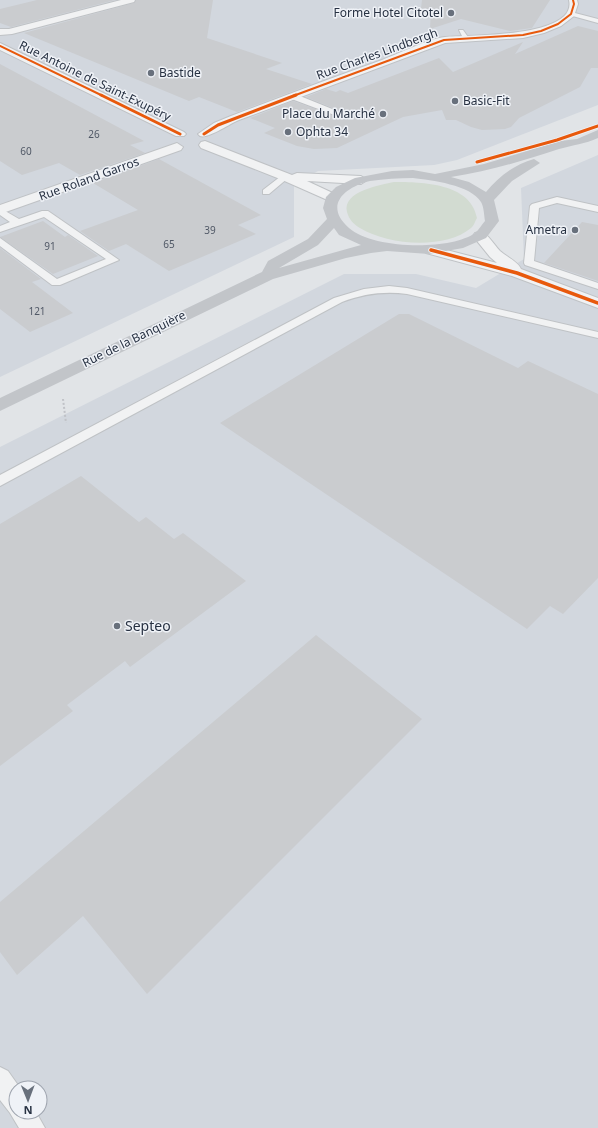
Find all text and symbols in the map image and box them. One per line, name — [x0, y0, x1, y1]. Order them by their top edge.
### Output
place label: Forme Hotel Citotel — [334, 4, 443, 21]
marker: Forme Hotel Citotel — [446, 8, 456, 18]
street label: Rue Charles Lindbergh — [314, 24, 440, 83]
street label: Rue Antoine de Saint-Exupéry — [17, 36, 175, 125]
place label: Bastide — [159, 64, 201, 81]
marker: Bastide — [146, 68, 156, 78]
place label: Basic-Fit — [463, 92, 510, 109]
marker: Basic-Fit — [450, 96, 460, 106]
place label: Place du Marché — [282, 105, 375, 122]
marker: Place du Marché — [378, 109, 388, 119]
place label: Ophta 34 — [296, 123, 348, 140]
house number: 26 — [88, 127, 100, 141]
marker: Ophta 34 — [283, 127, 293, 137]
house number: 60 — [20, 144, 32, 158]
street label: Rue Roland Garros — [36, 152, 141, 205]
place label: Ametra — [526, 221, 567, 238]
house number: 39 — [204, 223, 216, 237]
marker: Ametra — [570, 225, 580, 235]
house number: 65 — [163, 237, 175, 251]
house number: 91 — [44, 239, 56, 253]
house number: 121 — [28, 304, 46, 318]
street label: Rue de la Banquière — [79, 306, 189, 371]
place label: Septeo — [125, 616, 171, 635]
marker: Septeo — [112, 621, 122, 631]
north arrow — [8, 1080, 48, 1120]
text: N — [24, 1103, 33, 1118]

